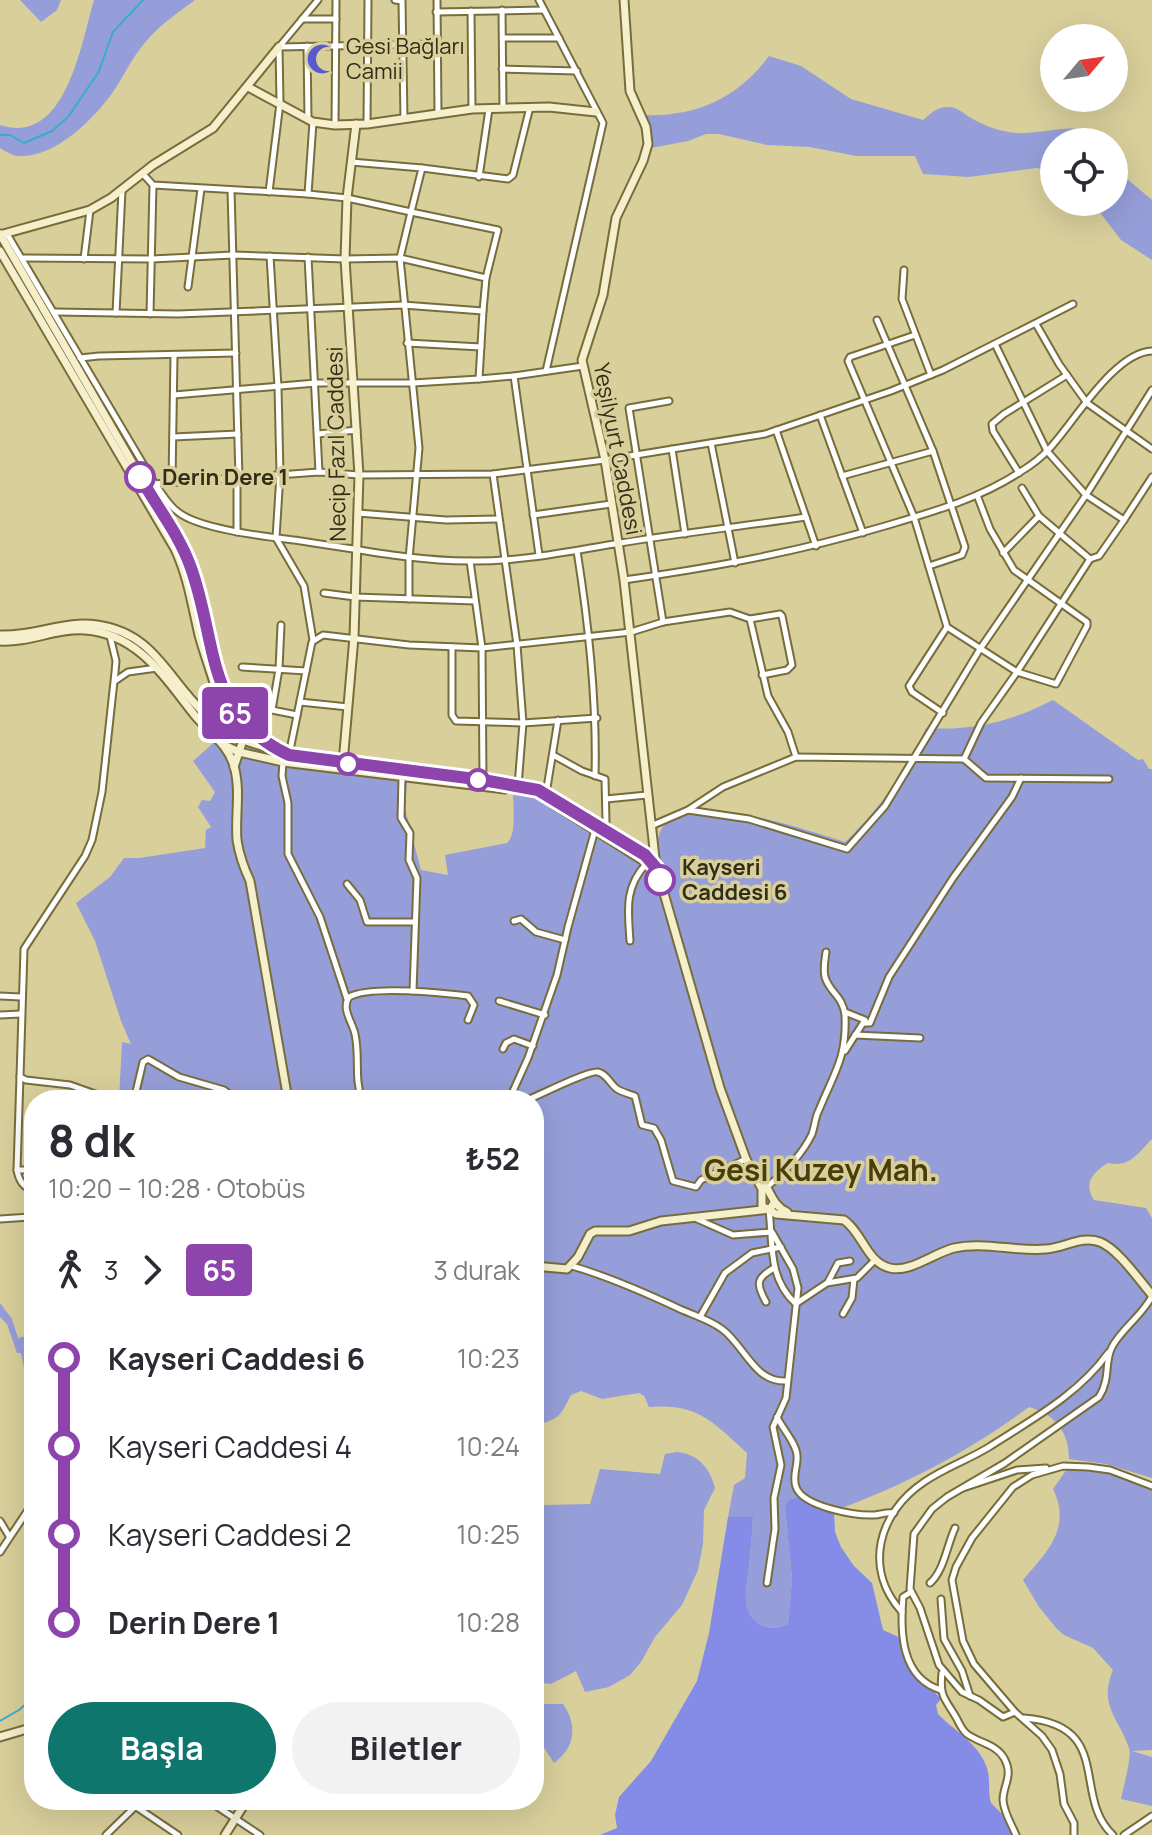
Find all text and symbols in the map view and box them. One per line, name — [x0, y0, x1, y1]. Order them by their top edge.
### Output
north arrow — [1040, 24, 1128, 112]
map controls — [1040, 24, 1128, 216]
place label: Gesi Bağları Camii — [346, 31, 465, 86]
mosque icon: Gesi Bağları Camii — [305, 42, 339, 76]
button: locate — [1040, 128, 1128, 216]
street label: Necip Fazıl Caddesi — [319, 346, 353, 542]
street label: Yeşilyurt Caddesi — [587, 360, 649, 538]
marker: Derin Dere 1 — [125, 462, 155, 492]
place label: Derin Dere 1 — [162, 462, 288, 492]
line badge: 65 — [199, 687, 271, 739]
text: 65 — [218, 694, 252, 732]
unlabelled marker — [337, 753, 359, 775]
unlabelled marker — [467, 769, 489, 791]
place label: Kayseri Caddesi 6 — [682, 852, 787, 907]
marker: Kayseri Caddesi 6 — [645, 865, 675, 895]
text: 8 dk — [48, 1110, 135, 1170]
text: ₺52 — [466, 1138, 520, 1179]
district label: Gesi Kuzey Mah. — [704, 1149, 938, 1190]
text: 10:20 – 10:28 · Otobüs — [48, 1170, 305, 1206]
icon: walk — [48, 1248, 92, 1292]
icon: forward — [130, 1248, 174, 1292]
text: 65 — [202, 1251, 236, 1289]
text: 3 — [104, 1252, 118, 1288]
text: 3 durak — [433, 1252, 520, 1288]
text: Kayseri Caddesi 6 — [108, 1338, 365, 1379]
text: 10:23 — [457, 1340, 520, 1376]
text: Kayseri Caddesi 4 — [108, 1426, 352, 1467]
text: 10:24 — [457, 1428, 520, 1464]
text: Kayseri Caddesi 2 — [108, 1514, 352, 1555]
text: 10:25 — [456, 1516, 520, 1552]
text: Derin Dere 1 — [108, 1602, 280, 1643]
text: 10:28 — [456, 1604, 520, 1640]
button: Başla — [48, 1702, 276, 1794]
button: Biletler — [292, 1702, 520, 1794]

